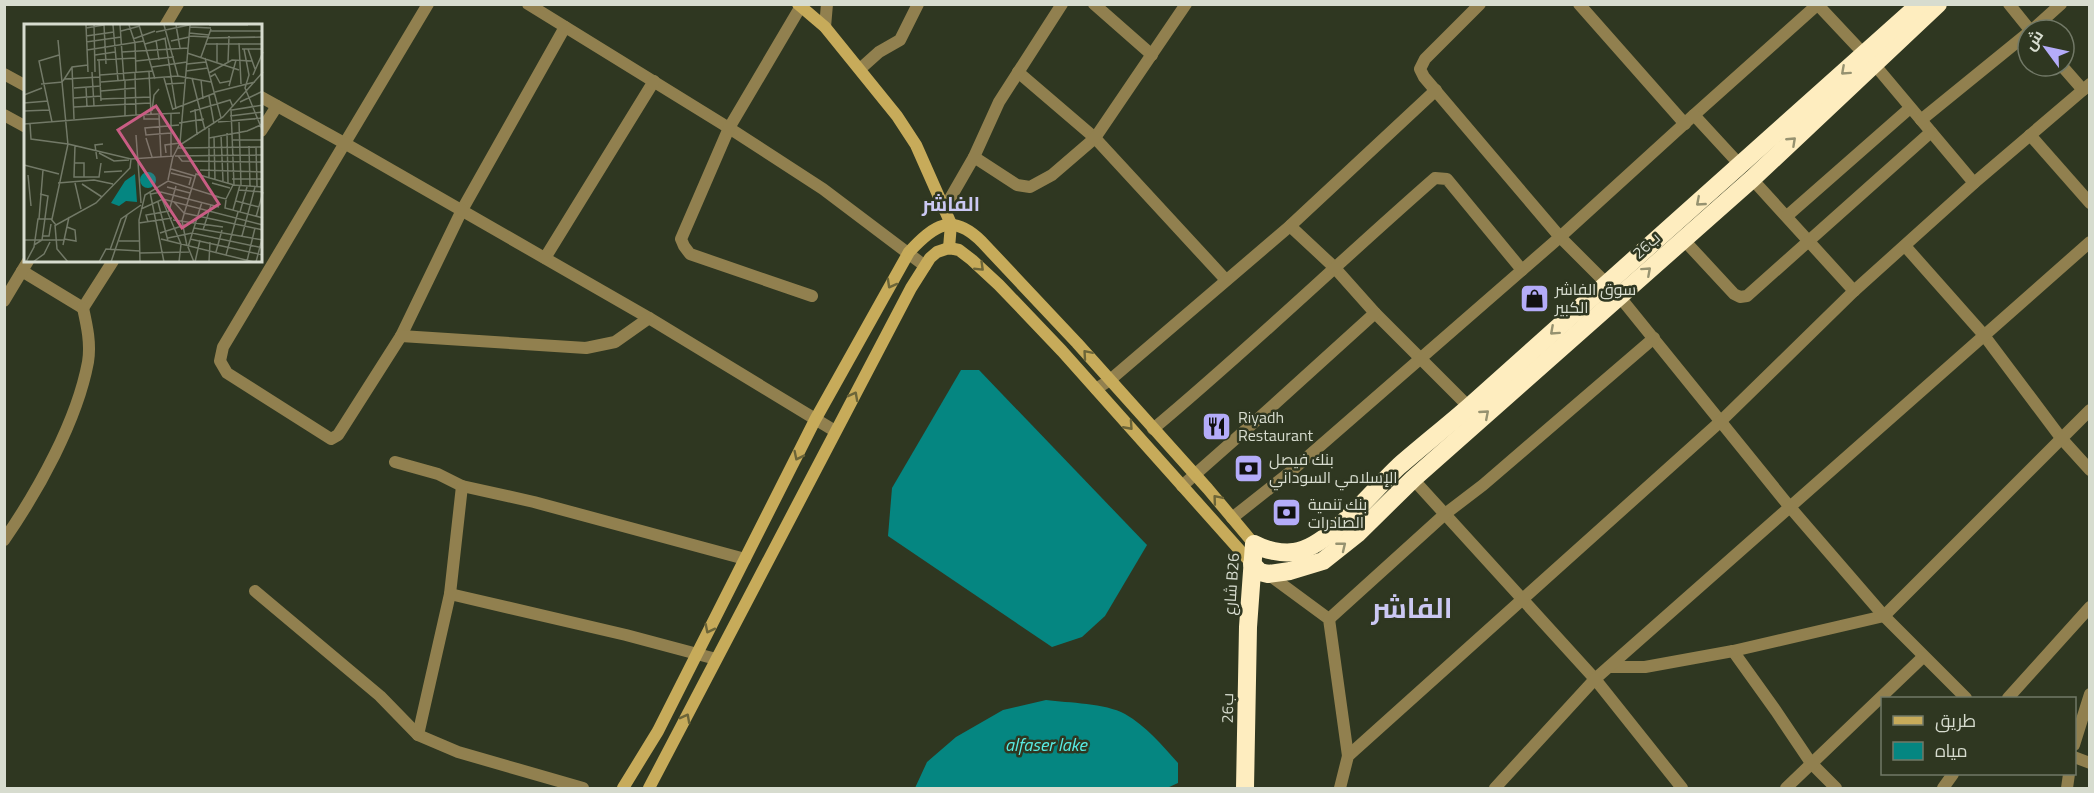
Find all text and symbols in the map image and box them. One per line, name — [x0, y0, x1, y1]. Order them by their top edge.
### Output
north arrow — [2016, 18, 2076, 78]
inset map — [24, 24, 262, 262]
text: ش — [2018, 25, 2049, 55]
one-way arrow — [1841, 64, 1852, 75]
one-way arrow — [1786, 137, 1796, 148]
district label: الفاشر — [921, 188, 980, 219]
one-way arrow — [1696, 195, 1707, 206]
street label: 26ب — [1627, 226, 1665, 264]
one-way arrow — [973, 260, 983, 271]
one-way arrow — [1640, 267, 1651, 278]
place label: سوق الفاشر الكبير — [1554, 277, 1636, 319]
one-way arrow — [887, 278, 898, 289]
shop icon: سوق الفاشر الكبير — [1518, 282, 1550, 314]
one-way arrow — [1550, 324, 1561, 335]
one-way arrow — [1083, 350, 1094, 361]
one-way arrow — [847, 392, 858, 403]
place label: Riyadh Restaurant — [1238, 405, 1313, 447]
restaurant icon: Riyadh Restaurant — [1201, 410, 1233, 442]
one-way arrow — [1478, 410, 1489, 421]
one-way arrow — [1122, 419, 1133, 430]
place label: بنك فيصل الإسلامي السوداني — [1269, 447, 1398, 491]
one-way arrow — [793, 449, 805, 460]
bank icon: بنك فيصل الإسلامي السوداني — [1232, 452, 1264, 484]
place label: بنك تنمية الصادرات — [1308, 492, 1367, 534]
one-way arrow — [1213, 495, 1224, 506]
bank icon: بنك تنمية الصادرات — [1271, 497, 1303, 529]
one-way arrow — [1335, 543, 1346, 554]
street label: شارع B26 — [1217, 552, 1245, 616]
district label: الفاشر — [1371, 586, 1452, 629]
one-way arrow — [705, 623, 716, 634]
street label: 26ب — [1215, 693, 1239, 723]
legend — [1881, 697, 2076, 775]
text: طريق — [1935, 707, 1976, 734]
one-way arrow — [678, 713, 690, 724]
water label: alfaser lake — [1005, 731, 1089, 758]
text: مياه — [1935, 737, 1968, 764]

